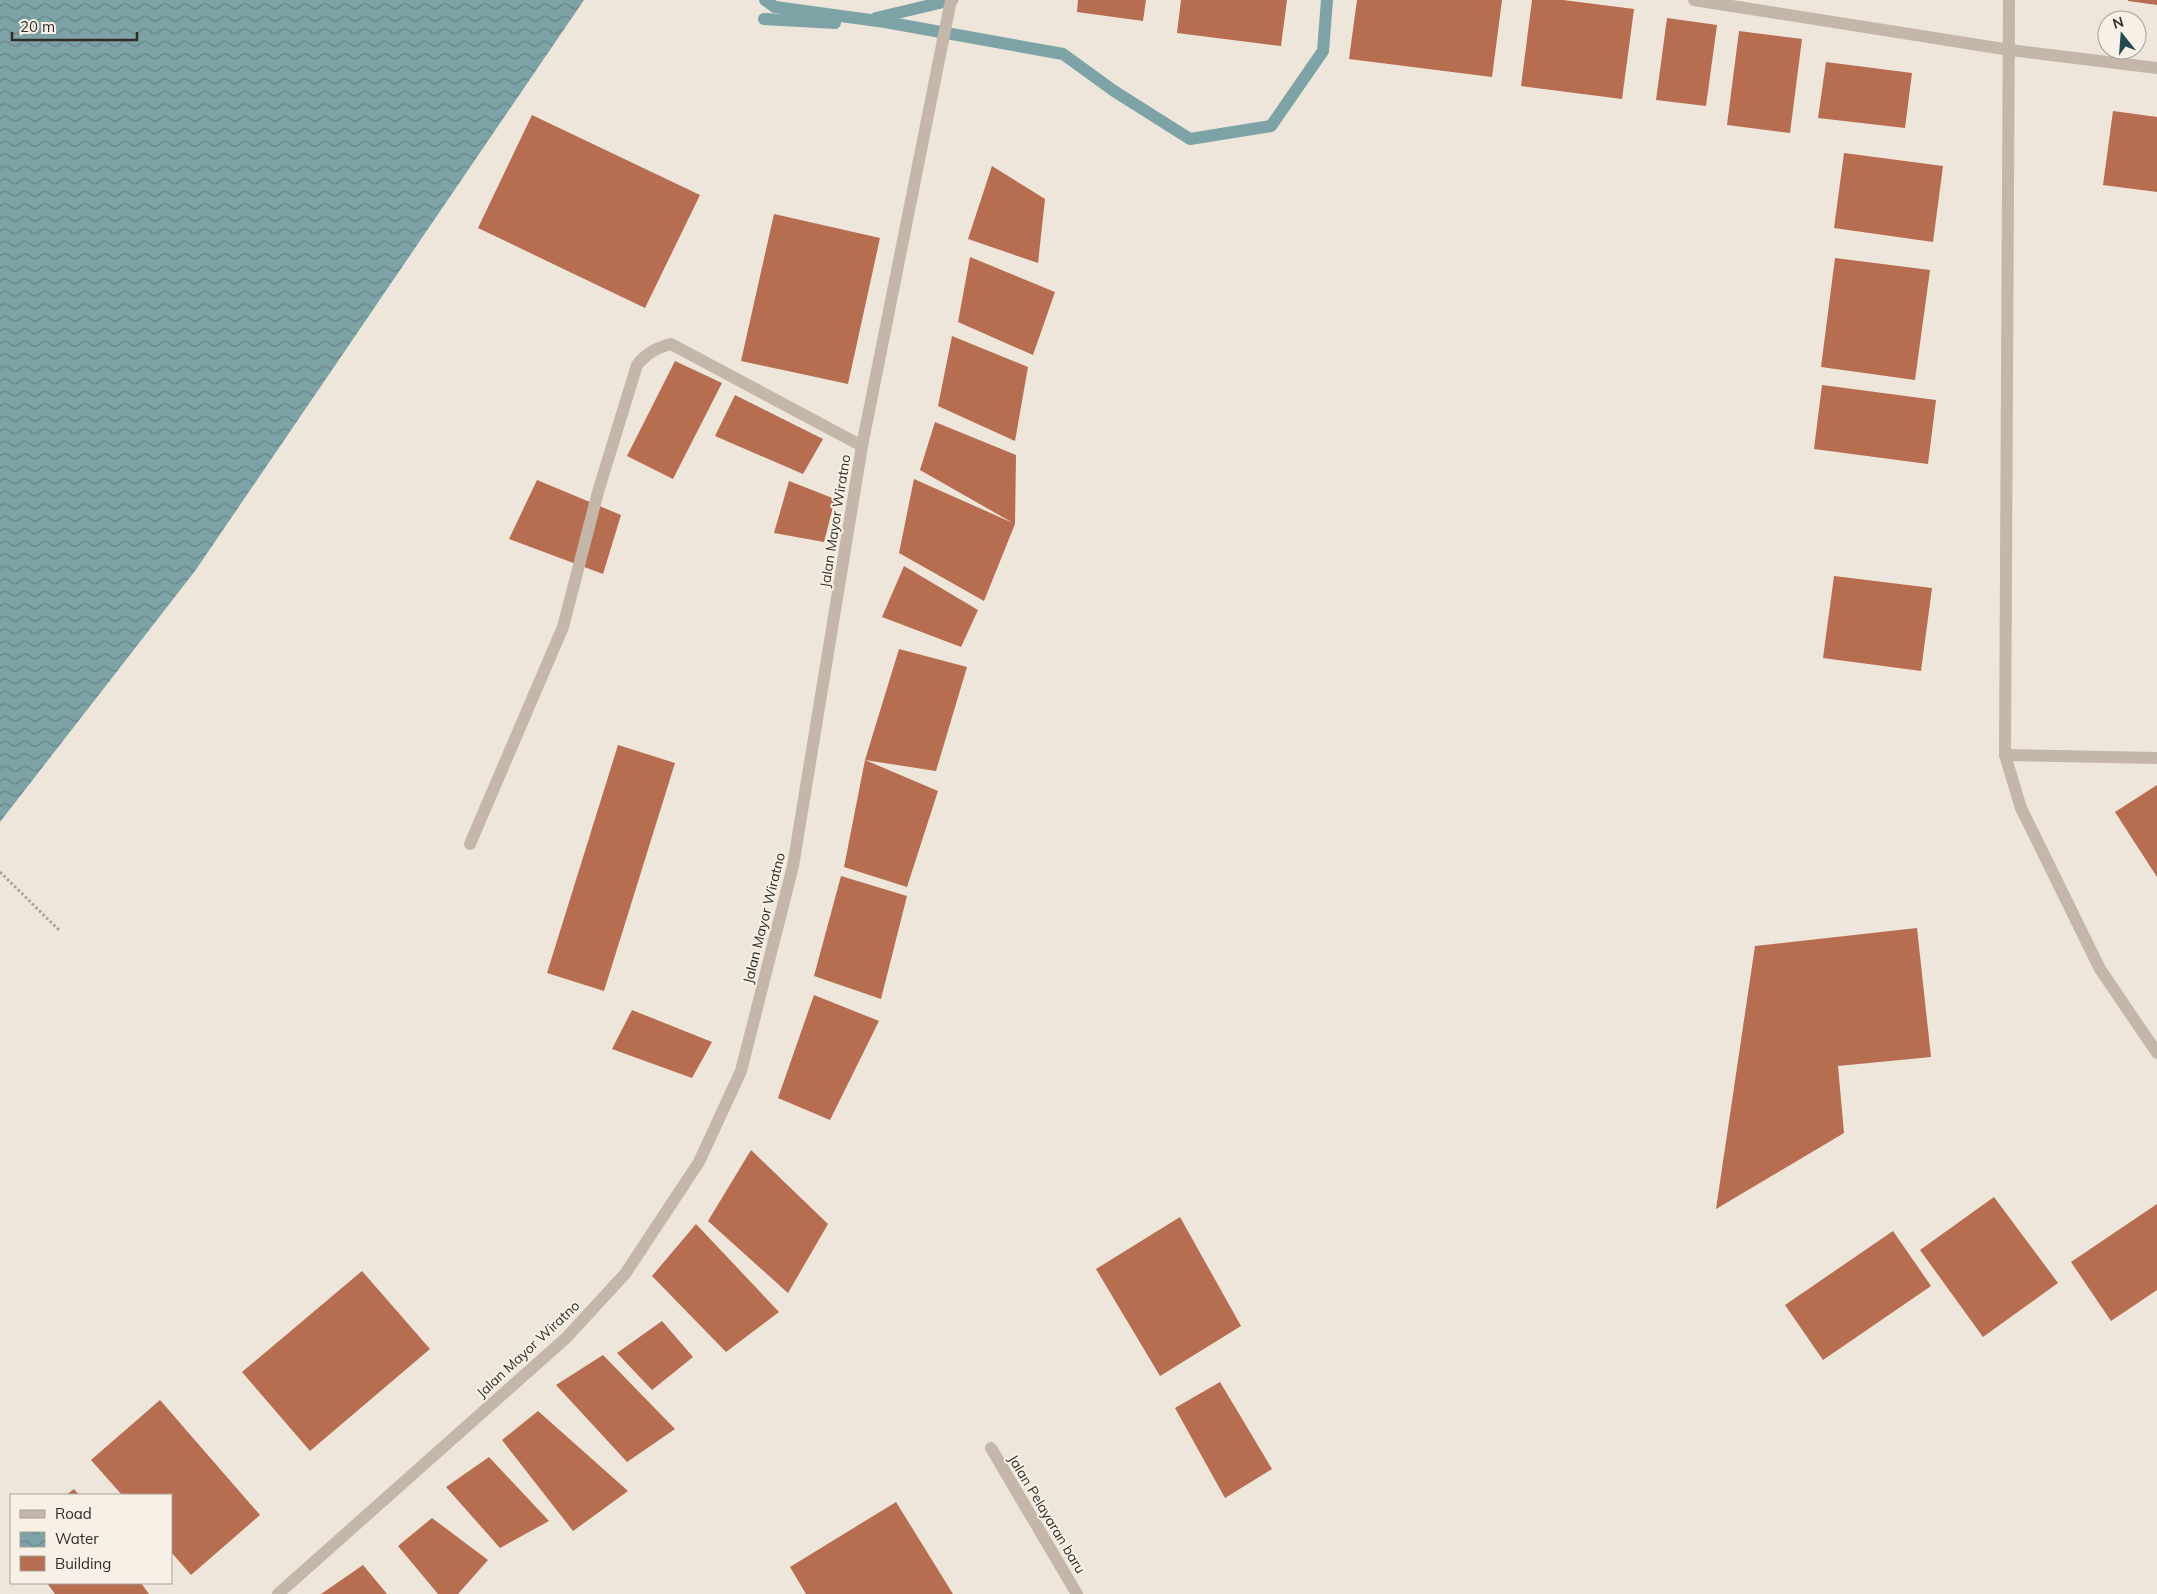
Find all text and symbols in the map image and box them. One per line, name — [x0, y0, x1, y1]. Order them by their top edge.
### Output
scale bar — [12, 10, 138, 42]
north arrow — [2097, 10, 2147, 60]
text: N — [2111, 12, 2126, 33]
text: 20 m — [20, 17, 55, 36]
street label: Jalan Mayor Wiratno — [816, 453, 854, 589]
street label: Jalan Mayor Wiratno — [739, 851, 789, 985]
street label: Jalan Mayor Wiratno — [473, 1297, 583, 1401]
street label: Jalan Pelayaran baru — [1004, 1451, 1090, 1577]
legend — [10, 1494, 172, 1584]
text: Road — [55, 1504, 92, 1523]
text: Water — [55, 1529, 99, 1548]
text: Building — [55, 1554, 111, 1573]

